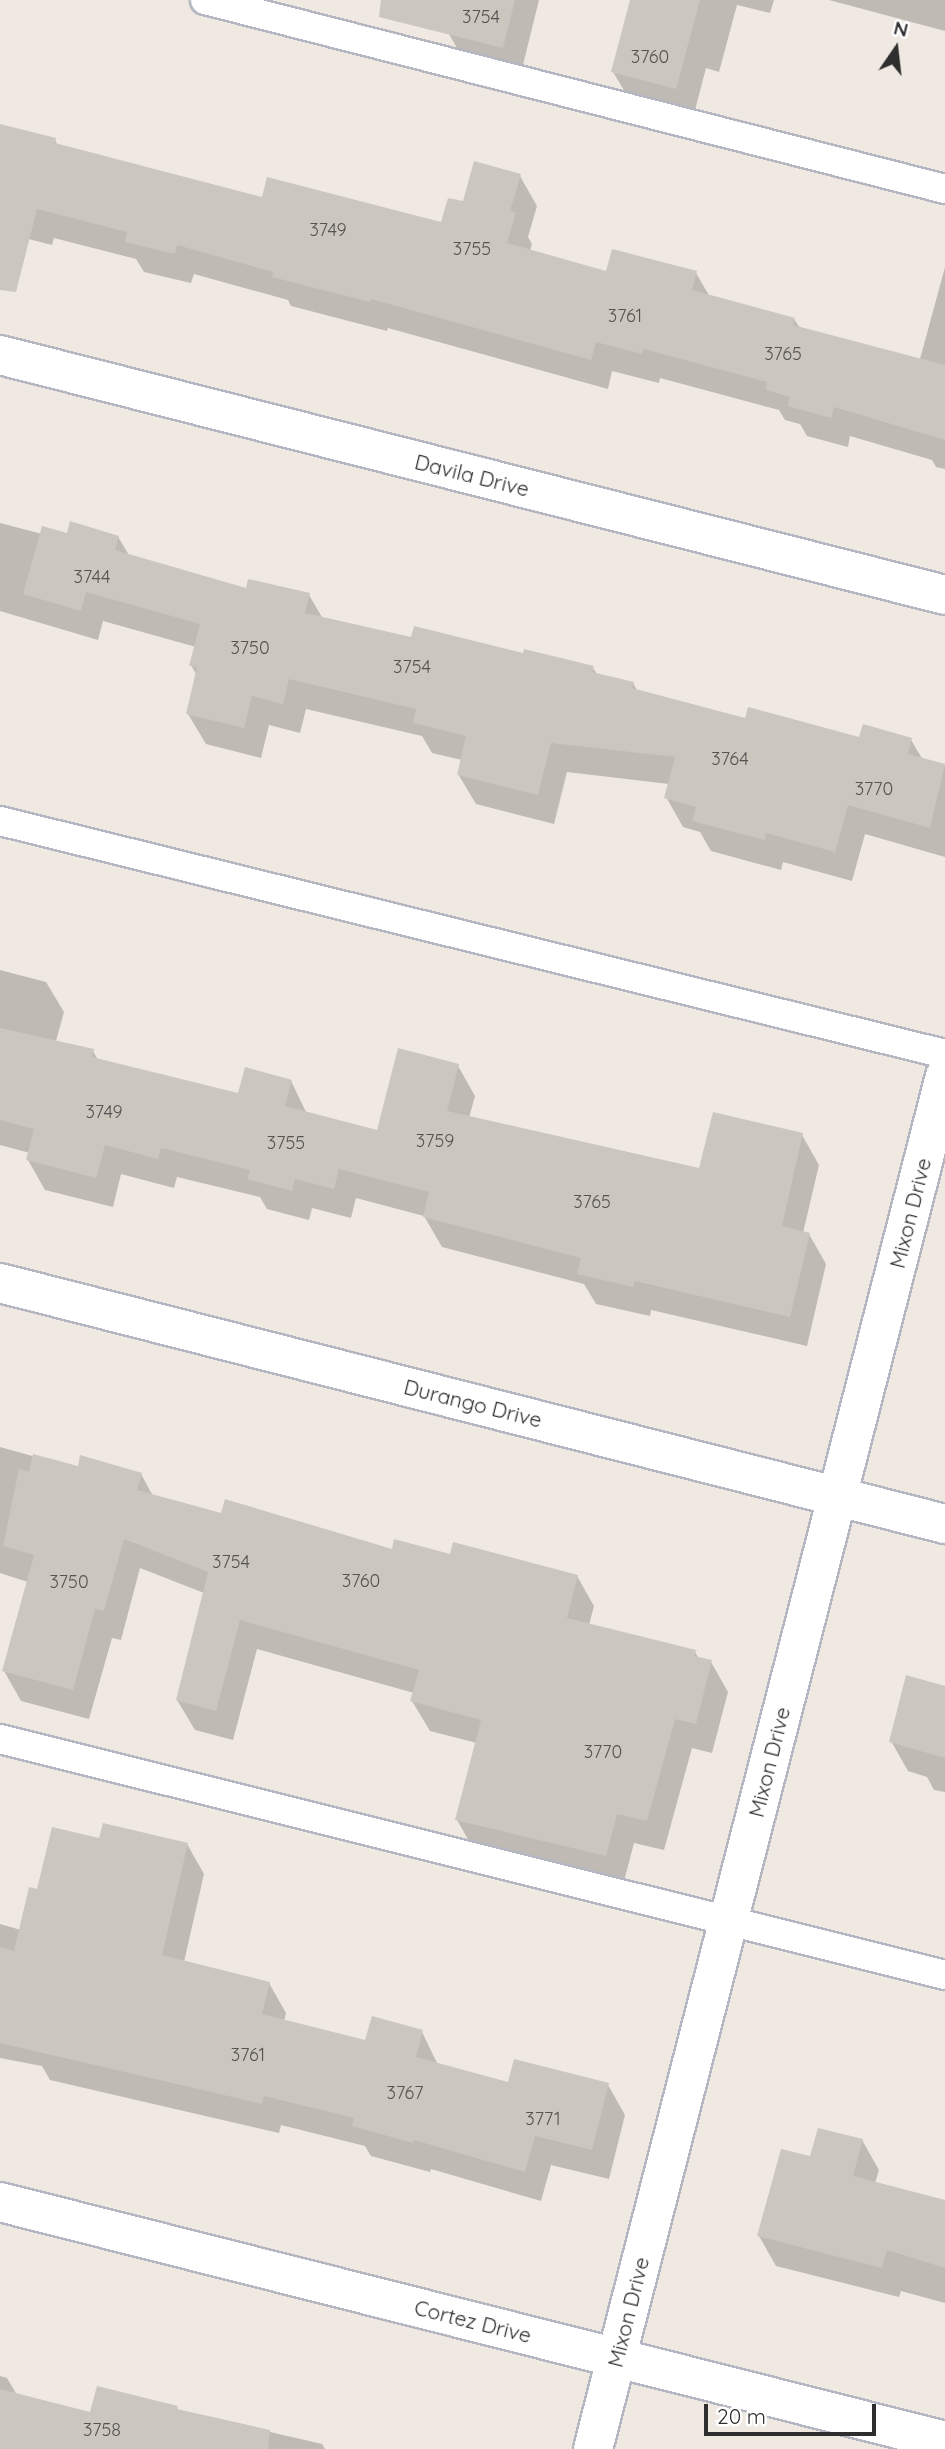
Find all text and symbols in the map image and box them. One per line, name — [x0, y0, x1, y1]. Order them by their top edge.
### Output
house number: 3754 — [462, 6, 500, 28]
north arrow — [861, 14, 931, 84]
text: N — [891, 15, 911, 42]
house number: 3760 — [631, 46, 669, 68]
house number: 3749 — [309, 219, 347, 241]
house number: 3755 — [453, 238, 491, 260]
house number: 3761 — [608, 305, 642, 327]
house number: 3765 — [764, 343, 802, 365]
street label: Davila Drive — [412, 449, 532, 501]
house number: 3744 — [74, 566, 110, 588]
house number: 3750 — [230, 637, 270, 659]
house number: 3754 — [393, 656, 431, 678]
house number: 3764 — [711, 748, 749, 770]
house number: 3770 — [855, 778, 893, 800]
house number: 3749 — [85, 1101, 123, 1123]
house number: 3759 — [416, 1130, 454, 1152]
house number: 3755 — [267, 1132, 305, 1154]
street label: Mixon Drive — [884, 1155, 936, 1271]
house number: 3765 — [573, 1191, 611, 1213]
street label: Durango Drive — [401, 1374, 545, 1432]
house number: 3754 — [212, 1551, 250, 1573]
house number: 3760 — [342, 1570, 380, 1592]
house number: 3750 — [49, 1571, 89, 1593]
street label: Mixon Drive — [743, 1704, 795, 1820]
house number: 3770 — [584, 1741, 622, 1763]
house number: 3761 — [231, 2044, 265, 2066]
house number: 3767 — [386, 2082, 424, 2104]
house number: 3771 — [525, 2108, 561, 2130]
street label: Mixon Drive — [602, 2254, 654, 2370]
street label: Cortez Drive — [412, 2294, 534, 2348]
scale bar — [707, 2390, 878, 2434]
text: 20 m — [717, 2403, 766, 2429]
house number: 3758 — [83, 2419, 121, 2441]

